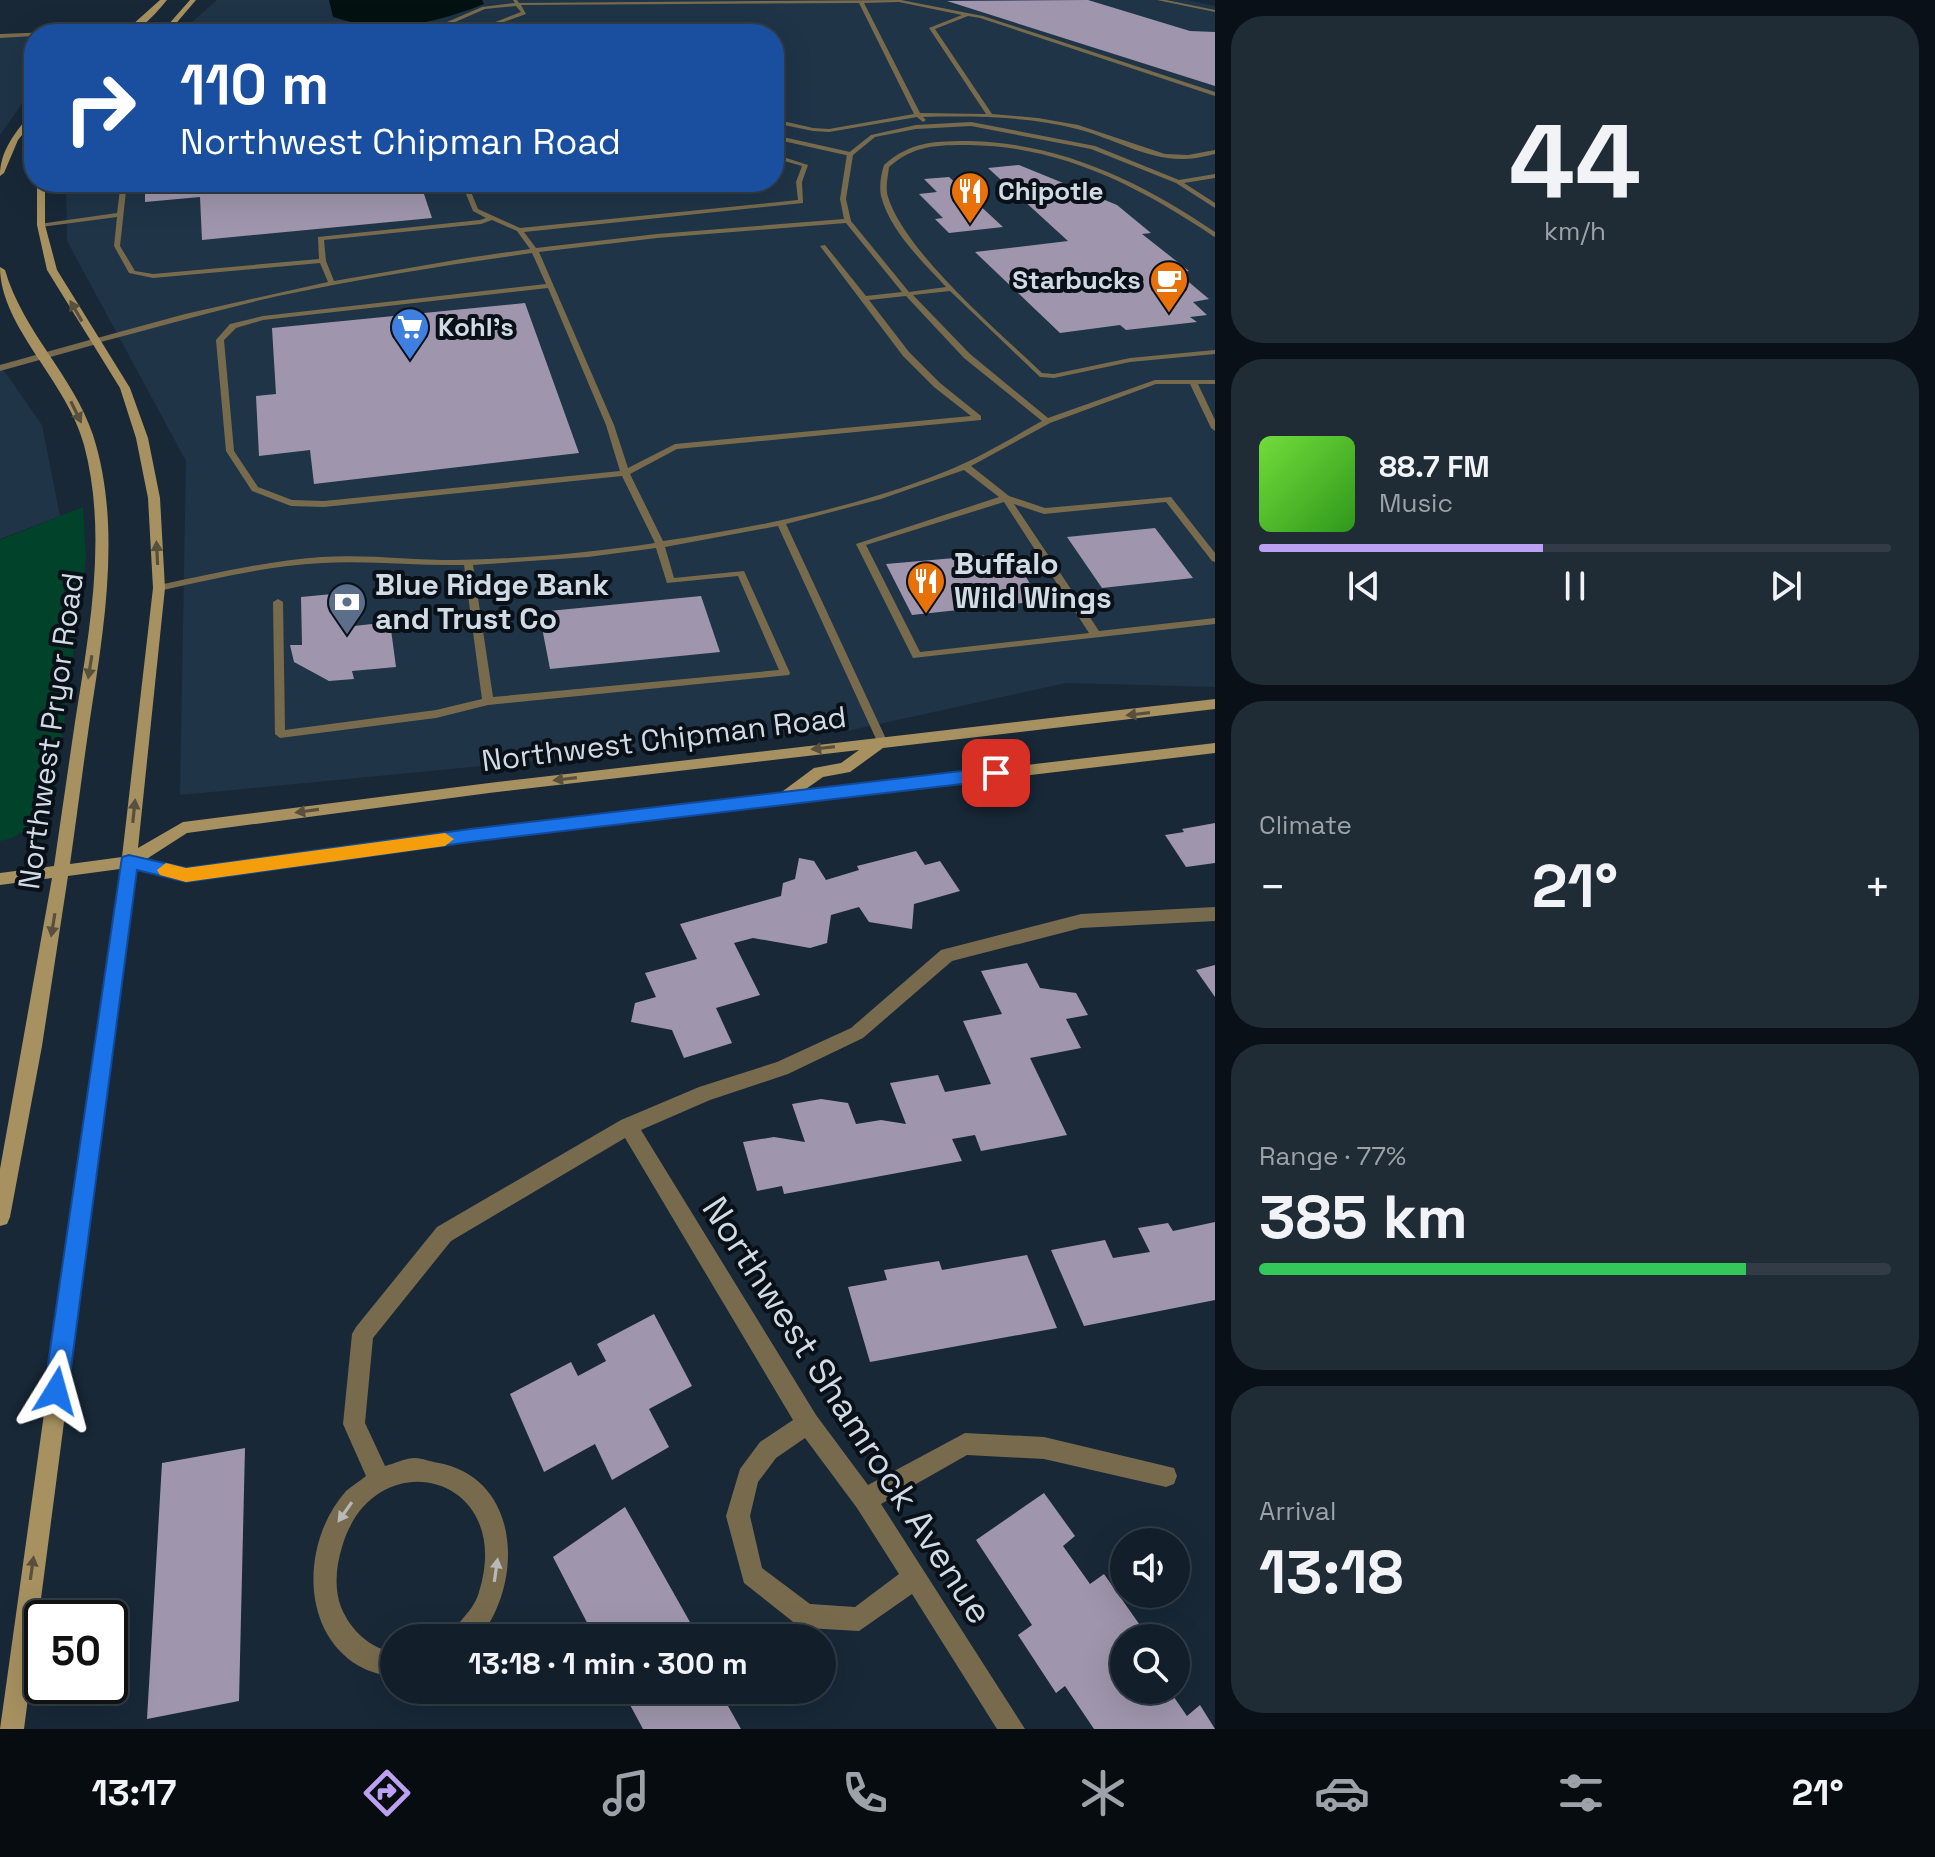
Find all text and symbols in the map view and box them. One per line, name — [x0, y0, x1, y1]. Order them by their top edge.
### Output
text: 110 m — [180, 49, 329, 120]
icon: right — [48, 56, 152, 160]
text: 44 — [1509, 96, 1641, 228]
text: Northwest Chipman Road — [180, 119, 621, 165]
restaurant icon: Chipotle — [949, 170, 991, 225]
place label: Chipotle — [998, 174, 1104, 208]
text: km/h — [1544, 214, 1606, 248]
cafe icon: Starbucks — [1148, 259, 1190, 314]
place label: Starbucks — [1012, 263, 1141, 297]
one-way arrow — [69, 300, 83, 322]
supermarket icon: Kohl's — [389, 306, 431, 361]
place label: Kohl's — [438, 310, 514, 344]
one-way arrow — [69, 401, 83, 424]
text: 88.7 FM — [1379, 447, 1490, 486]
text: Music — [1379, 486, 1453, 520]
one-way arrow — [150, 540, 163, 565]
place label: Buffalo Wild Wings — [954, 544, 1112, 617]
restaurant icon: Buffalo Wild Wings — [905, 560, 947, 615]
icon: previous — [1342, 564, 1386, 608]
icon: pause — [1553, 564, 1597, 608]
icon: next — [1764, 564, 1808, 608]
place label: Blue Ridge Bank and Trust Co — [375, 565, 609, 638]
street label: Northwest Pryor Road — [9, 570, 92, 892]
bank icon: Blue Ridge Bank and Trust Co — [326, 581, 368, 636]
one-way arrow — [83, 655, 96, 680]
street label: Northwest Chipman Road — [479, 697, 849, 780]
one-way arrow — [1125, 707, 1150, 720]
pin — [962, 739, 1030, 807]
one-way arrow — [811, 742, 836, 755]
icon: arrive — [974, 751, 1018, 795]
one-way arrow — [552, 772, 577, 785]
one-way arrow — [128, 798, 141, 823]
one-way arrow — [294, 805, 319, 818]
text: Climate — [1259, 808, 1352, 842]
text: 21° — [1532, 848, 1618, 925]
text: − — [1259, 859, 1286, 915]
text: + — [1864, 859, 1891, 915]
one-way arrow — [46, 913, 59, 938]
text: Range · 77% — [1259, 1139, 1406, 1173]
text: 385 km — [1259, 1179, 1468, 1256]
street label: Northwest Shamrock Avenue — [692, 1188, 1003, 1633]
position arrow — [14, 1349, 98, 1433]
text: Arrival — [1259, 1494, 1336, 1528]
one-way arrow — [337, 1501, 353, 1523]
map controls — [1110, 1528, 1190, 1704]
button: sound — [1110, 1528, 1190, 1608]
text: 13:18 — [1259, 1534, 1404, 1611]
one-way arrow — [26, 1556, 39, 1581]
one-way arrow — [489, 1557, 502, 1582]
speed limit sign: 50 — [24, 1600, 128, 1704]
button: search — [1110, 1624, 1190, 1704]
text: 13:18 · 1 min · 300 m — [468, 1644, 748, 1683]
icon: directions — [359, 1765, 415, 1821]
icon: music — [598, 1765, 654, 1821]
icon: phone — [837, 1765, 893, 1821]
icon: climate — [1075, 1765, 1131, 1821]
icon: car — [1314, 1765, 1370, 1821]
icon: filters — [1553, 1765, 1609, 1821]
text: 13:17 — [91, 1770, 176, 1816]
text: 21° — [1792, 1770, 1844, 1816]

